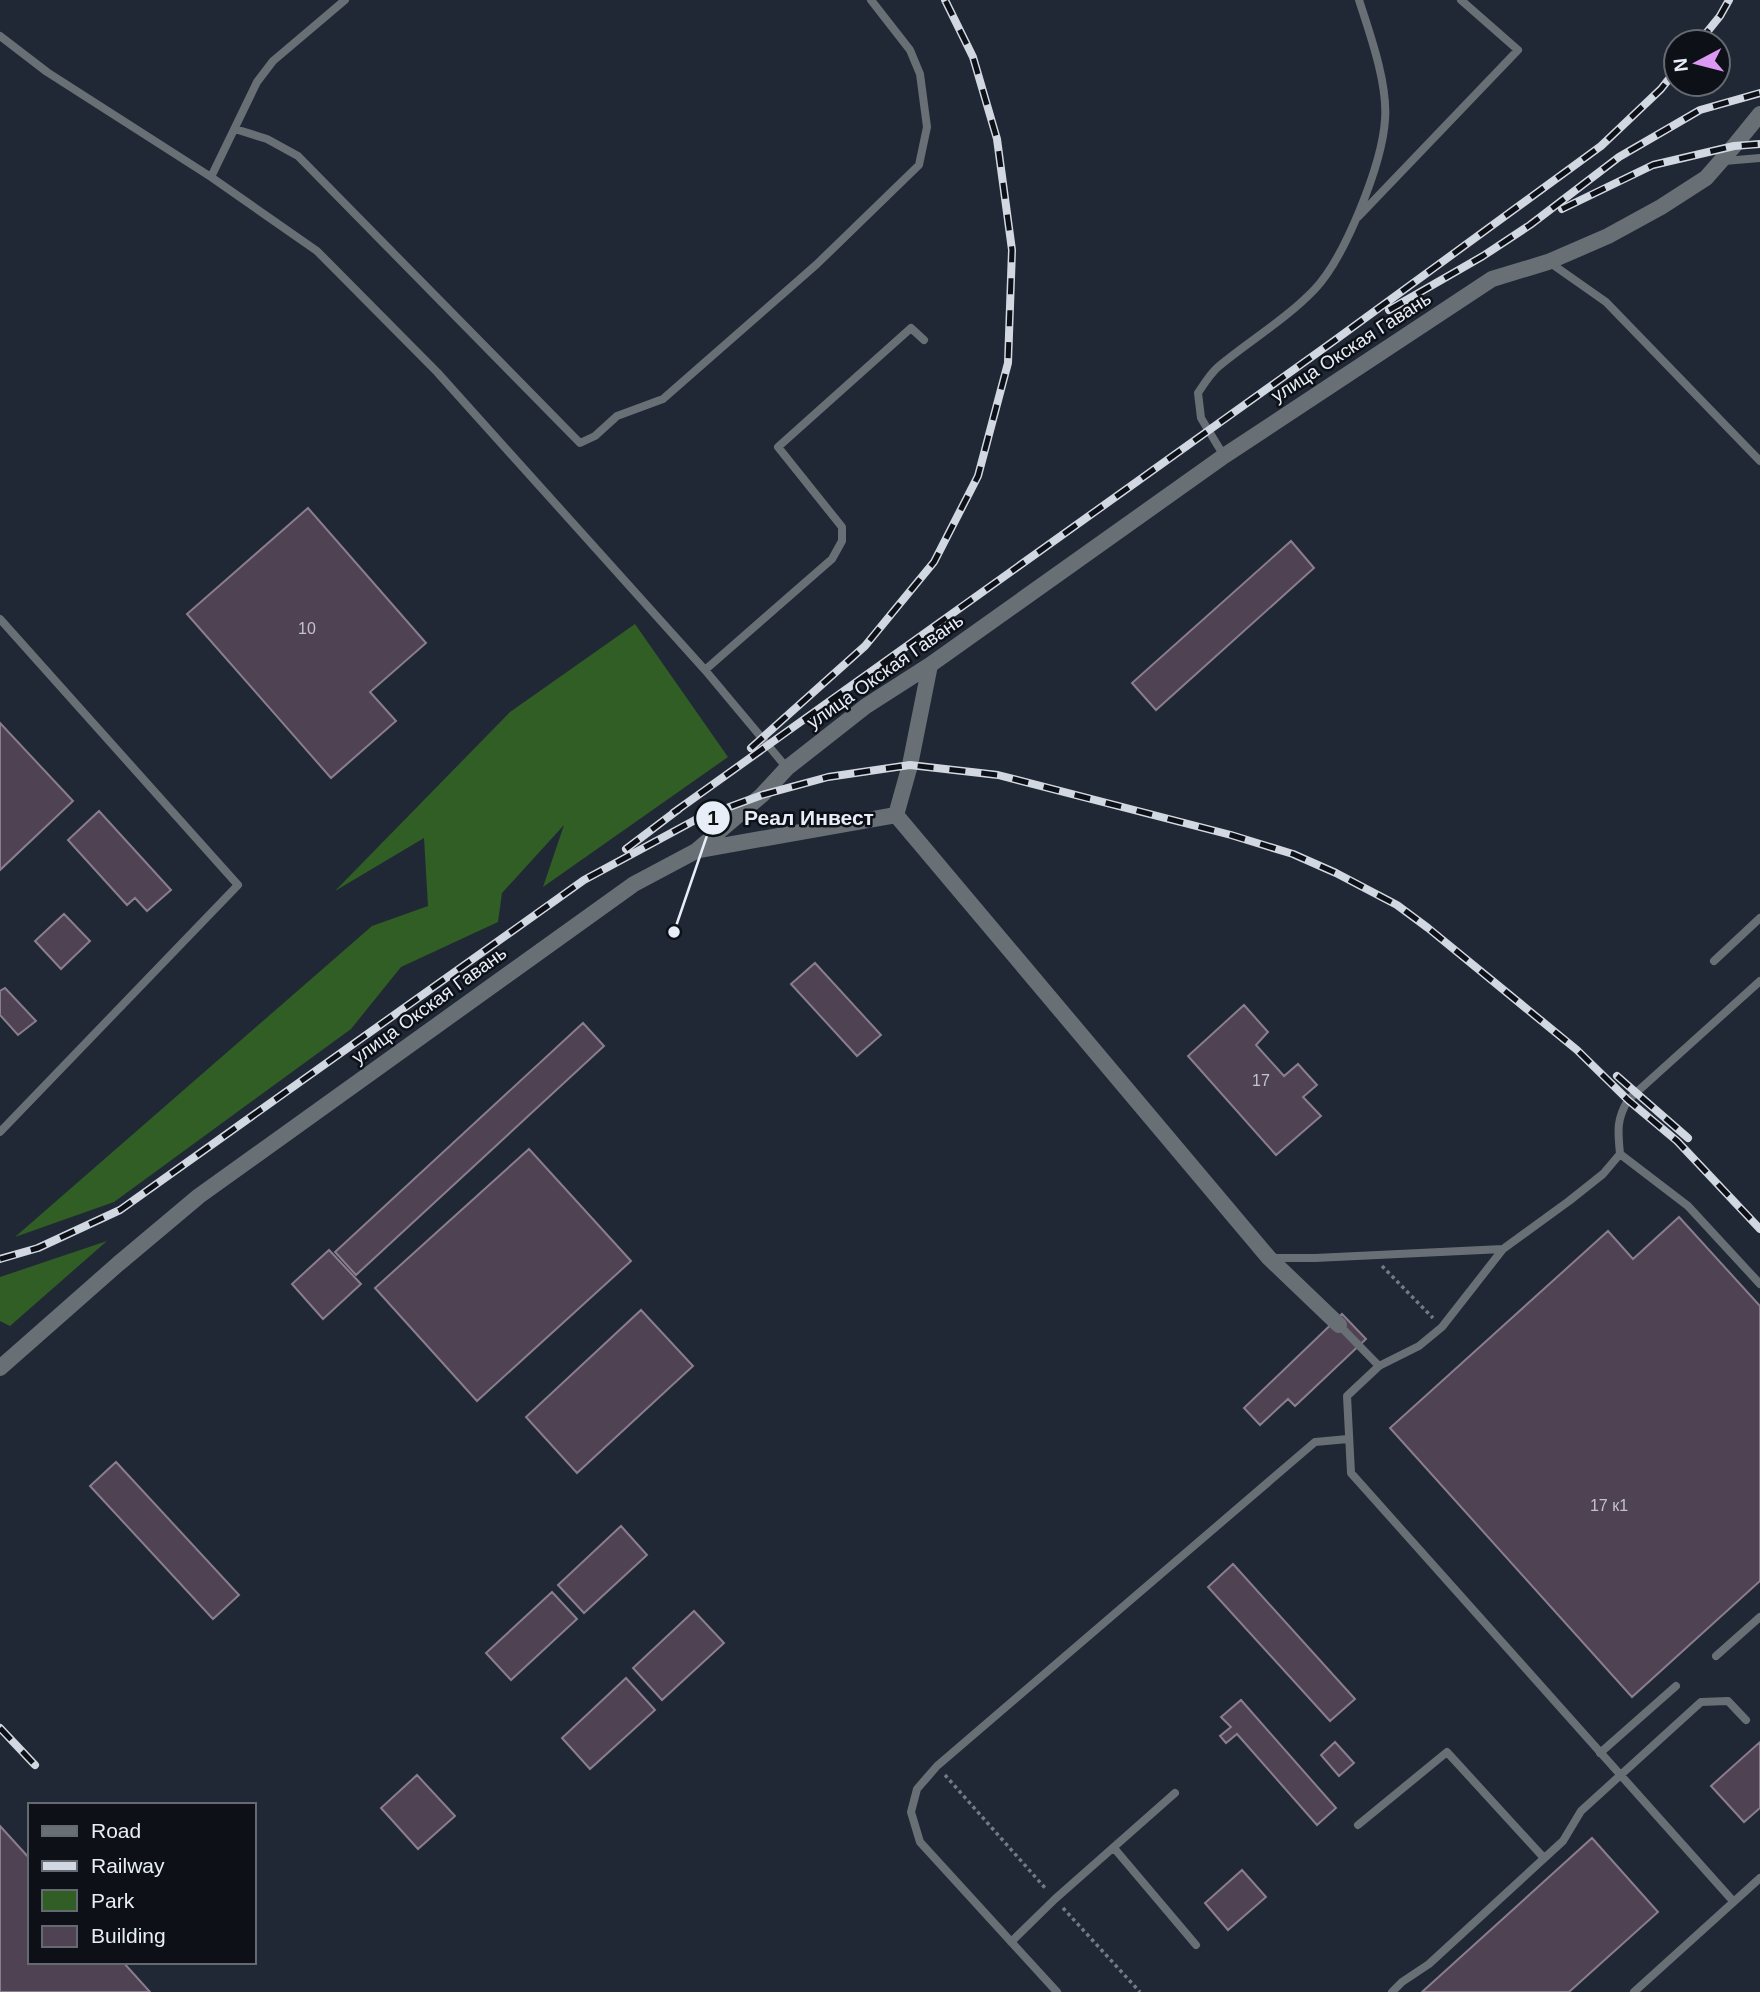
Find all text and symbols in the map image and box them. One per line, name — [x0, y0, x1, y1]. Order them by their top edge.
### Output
north arrow — [1662, 28, 1732, 98]
text: N — [1669, 57, 1692, 73]
street label: улица Окская Гавань — [1267, 288, 1435, 406]
street label: улица Окская Гавань — [803, 609, 967, 733]
house number: 10 — [298, 620, 316, 637]
callout: Реал Инвест — [695, 797, 888, 839]
text: 1 — [707, 806, 719, 829]
text: Реал Инвест — [744, 806, 874, 829]
street label: улица Окская Гавань — [348, 942, 510, 1068]
house number: 17 — [1252, 1072, 1270, 1089]
house number: 17 к1 — [1590, 1497, 1628, 1514]
legend — [28, 1803, 256, 1964]
text: Road — [91, 1819, 141, 1842]
text: Railway — [91, 1854, 165, 1877]
text: Park — [91, 1889, 135, 1912]
text: Building — [91, 1924, 166, 1947]

